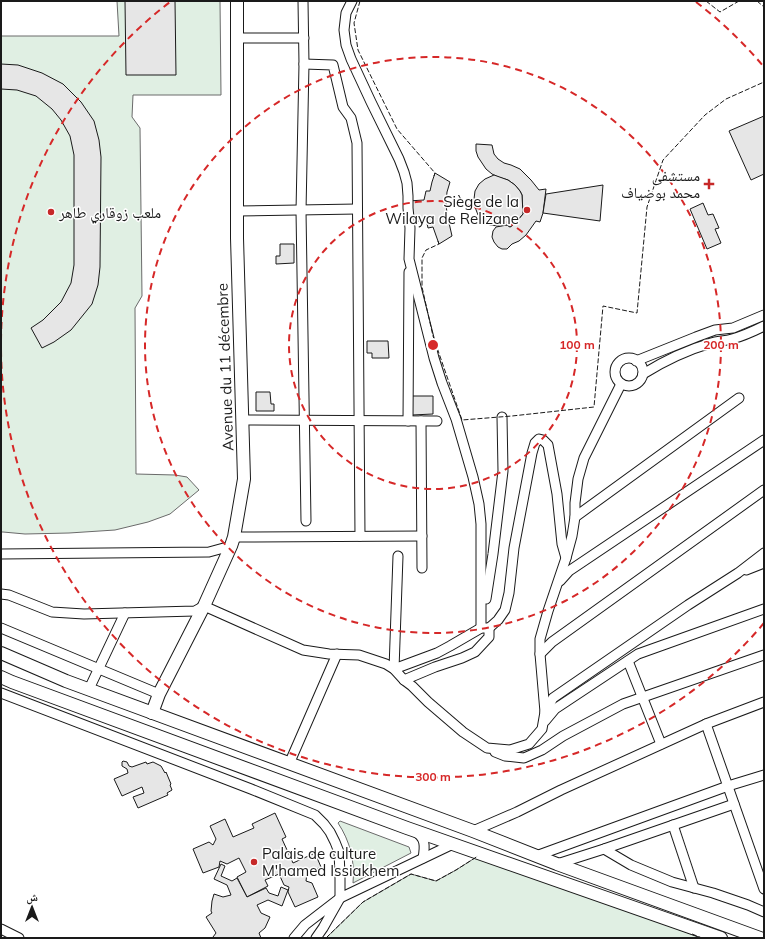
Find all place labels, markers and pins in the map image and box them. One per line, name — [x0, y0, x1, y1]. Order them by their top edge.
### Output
place label: مستشفى محمد بوضياف — [621, 166, 700, 202]
marker: مستشفى محمد بوضياف — [703, 178, 715, 190]
place label: Siège de la Wilaya de Relizane — [385, 192, 519, 228]
place label: ملعب زوقاري طاهر — [58, 203, 161, 224]
marker: Siège de la Wilaya de Relizane — [522, 205, 532, 215]
marker: ملعب زوقاري طاهر — [46, 207, 56, 217]
centre of rings — [426, 338, 440, 352]
place label: Palais de culture M'hamed Issiakhem — [262, 844, 399, 880]
marker: Palais de culture M'hamed Issiakhem — [249, 857, 259, 867]

